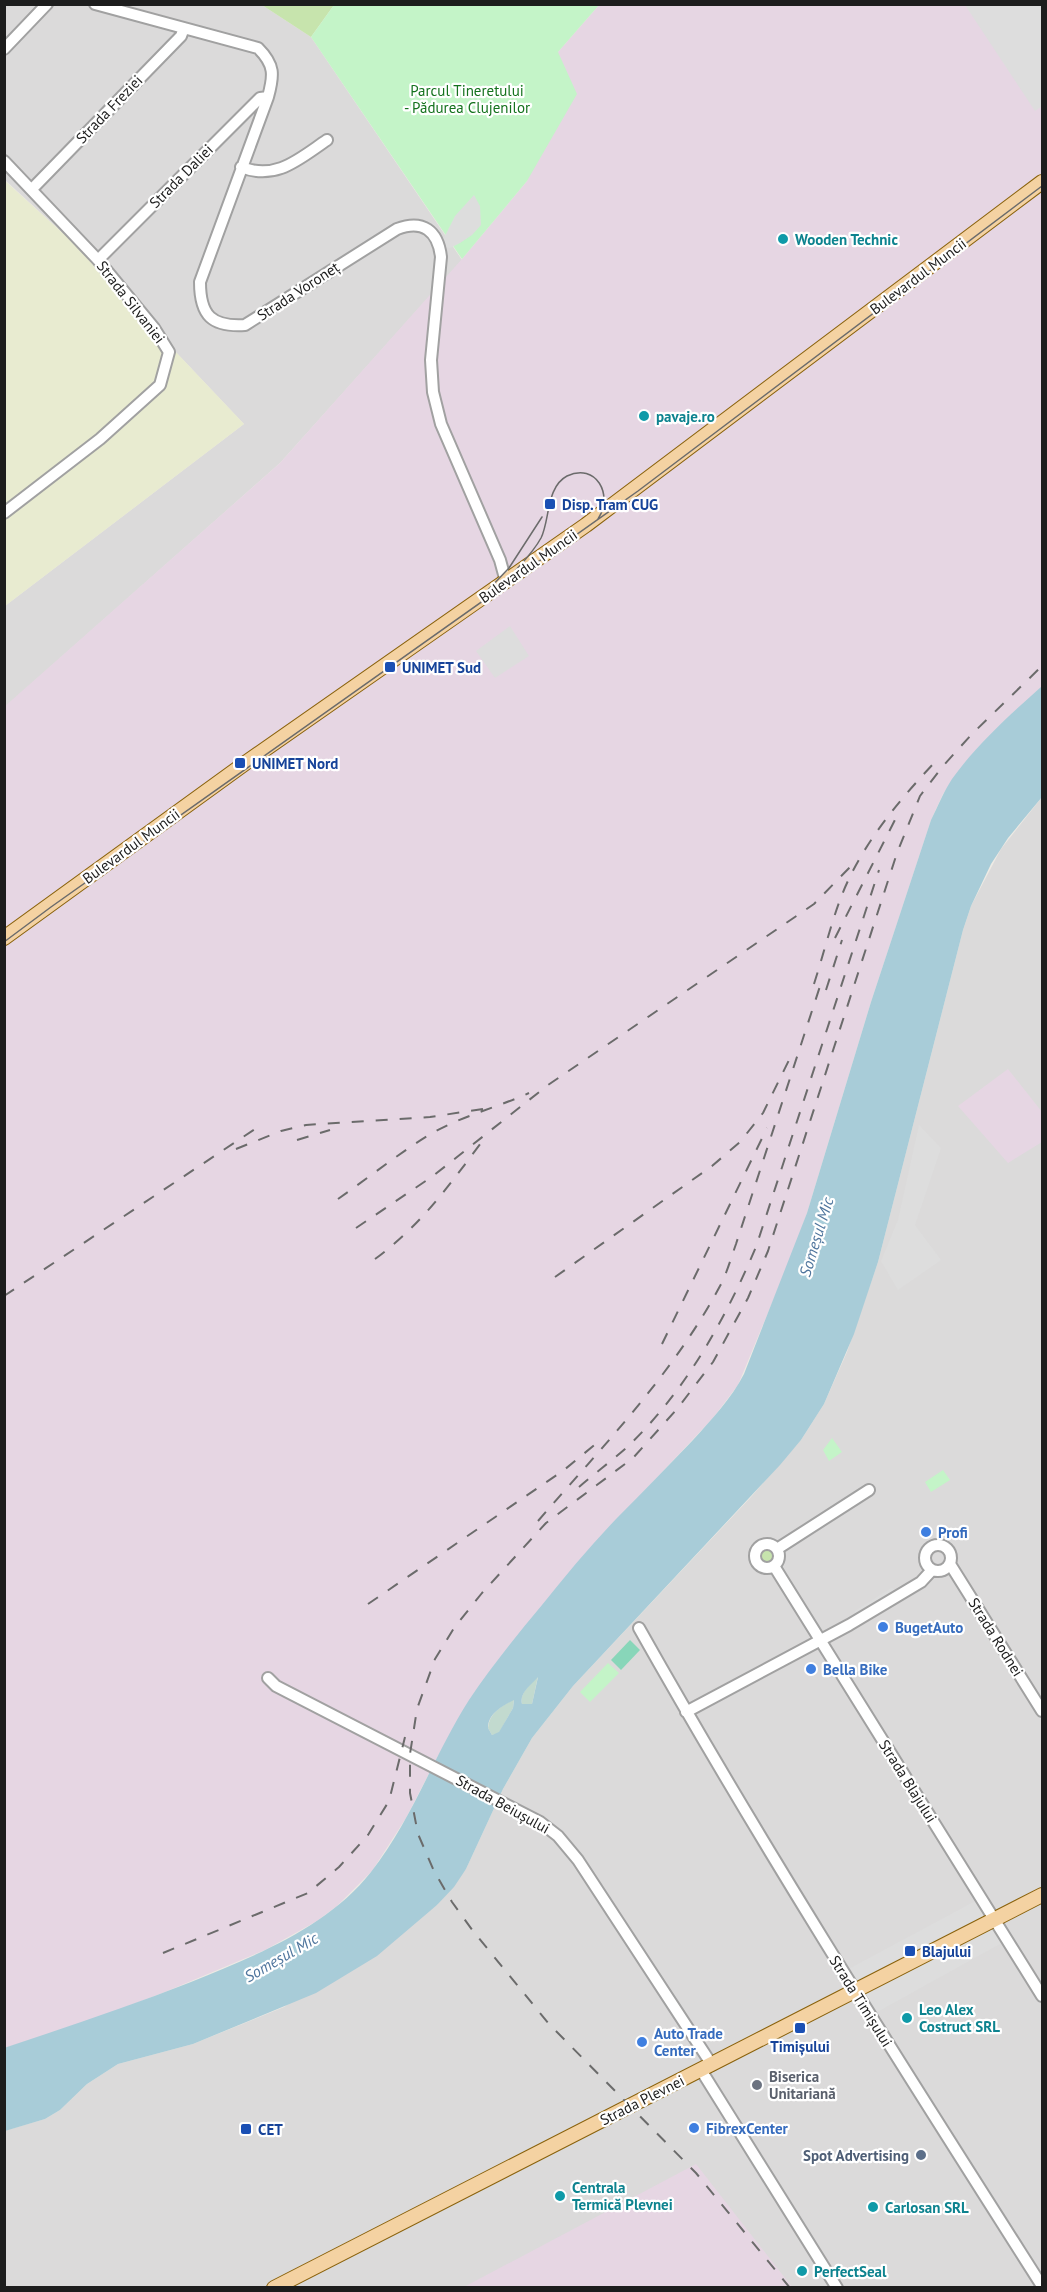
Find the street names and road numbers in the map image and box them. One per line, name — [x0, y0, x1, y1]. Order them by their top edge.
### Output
street label: Strada Freziei — [72, 71, 146, 147]
street label: Strada Daliei — [145, 140, 217, 212]
street label: Bulevardul Muncii — [866, 234, 970, 318]
street label: Strada Silvaniei — [93, 257, 169, 347]
street label: Strada Voroneț — [253, 257, 343, 325]
street label: Bulevardul Muncii — [475, 525, 581, 607]
street label: Bulevardul Muncii — [79, 804, 183, 888]
street label: Strada Rodnei — [964, 1594, 1028, 1680]
street label: Strada Blajului — [875, 1736, 941, 1826]
street label: Strada Beiușului — [453, 1770, 553, 1838]
street label: Strada Timișului — [825, 1952, 897, 2050]
street label: Strada Plevnei — [597, 2071, 687, 2129]

